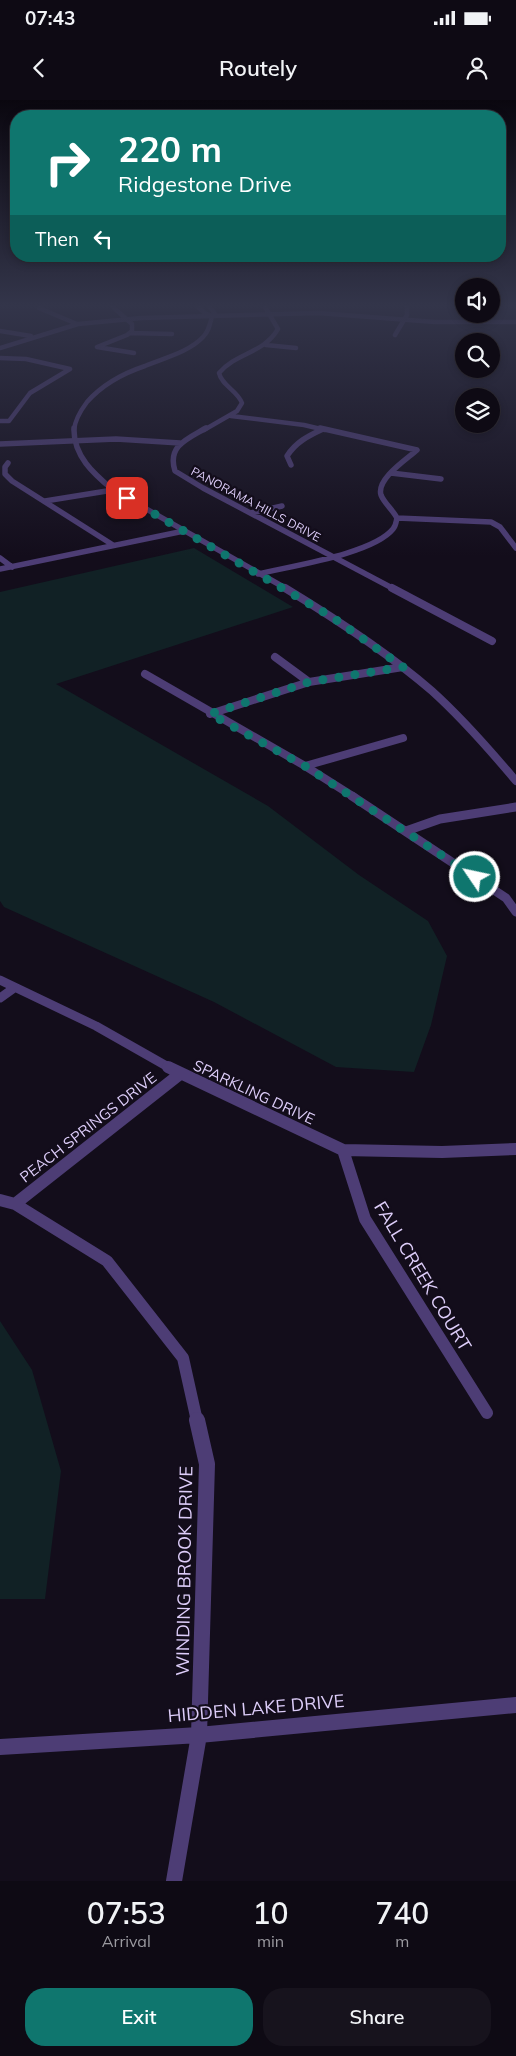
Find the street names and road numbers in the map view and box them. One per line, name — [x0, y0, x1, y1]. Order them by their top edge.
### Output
street label: PANORAMA HILLS DRIVE — [189, 463, 323, 545]
street label: SPARKLING DRIVE — [190, 1056, 318, 1129]
street label: PEACH SPRINGS DRIVE — [16, 1068, 160, 1186]
street label: FALL CREEK COURT — [369, 1197, 477, 1355]
street label: WINDING BROOK DRIVE — [171, 1466, 197, 1676]
street label: HIDDEN LAKE DRIVE — [167, 1689, 345, 1727]

